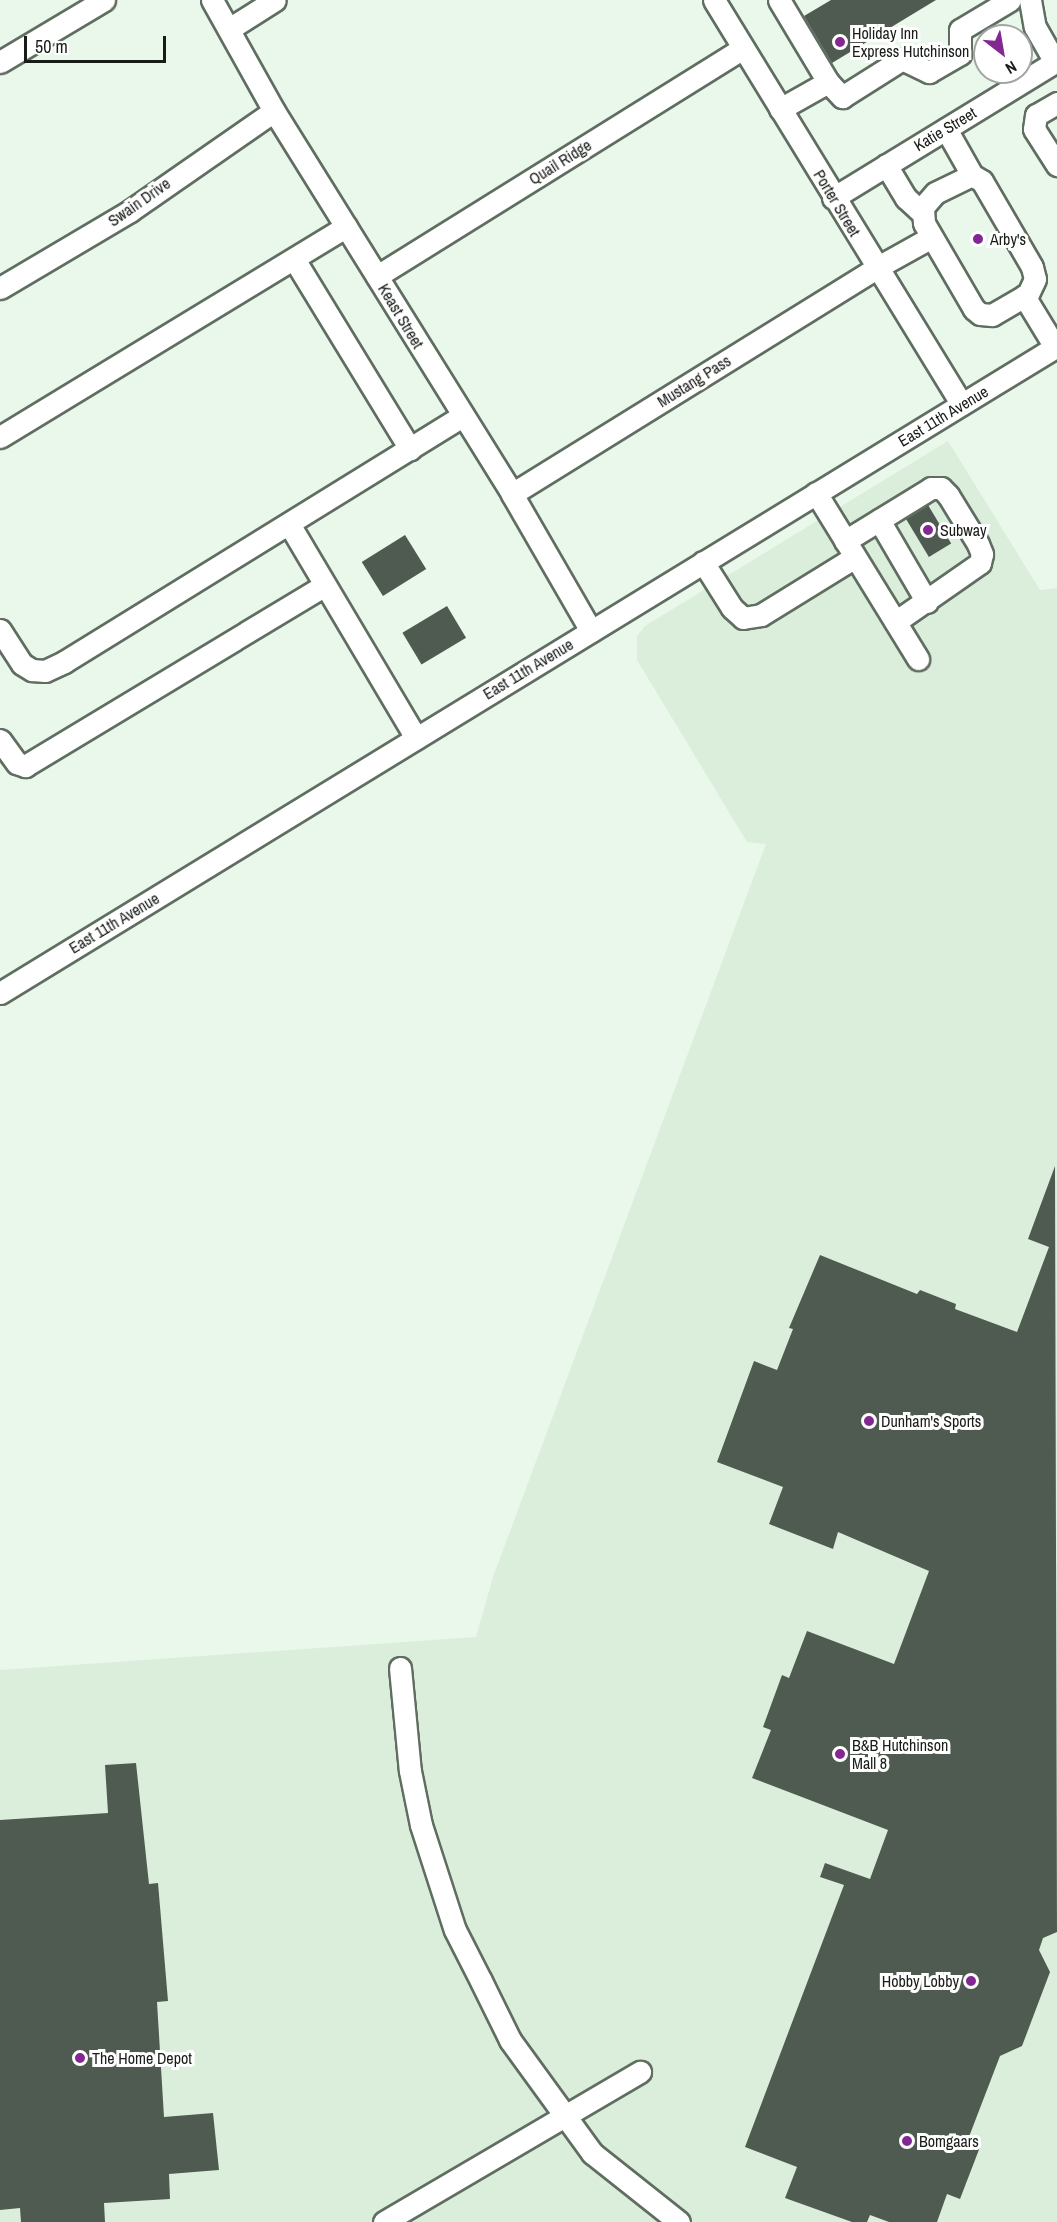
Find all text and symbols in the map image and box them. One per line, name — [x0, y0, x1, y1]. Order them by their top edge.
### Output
place label: Holiday Inn Express Hutchinson — [852, 23, 969, 61]
scale bar — [27, 24, 170, 62]
north arrow — [973, 24, 1033, 84]
text: 50 m — [35, 34, 68, 59]
marker: Holiday Inn Express Hutchinson — [833, 35, 847, 49]
text: N — [1002, 56, 1021, 80]
street label: Katie Street — [910, 103, 980, 155]
street label: Quail Ridge — [525, 135, 595, 189]
street label: Porter Street — [810, 166, 864, 240]
street label: Swain Drive — [104, 174, 174, 230]
place label: Arby's — [990, 229, 1026, 249]
marker: Arby's — [971, 232, 985, 246]
street label: Keast Street — [374, 280, 428, 352]
street label: Mustang Pass — [654, 351, 734, 411]
street label: East 11th Avenue — [894, 381, 992, 451]
place label: Subway — [940, 520, 987, 540]
marker: Subway — [921, 523, 935, 537]
street label: East 11th Avenue — [479, 634, 577, 704]
street label: East 11th Avenue — [65, 888, 163, 958]
place label: Dunham's Sports — [881, 1411, 981, 1431]
marker: Dunham's Sports — [862, 1414, 876, 1428]
place label: B&B Hutchinson Mall 8 — [852, 1735, 948, 1773]
marker: B&B Hutchinson Mall 8 — [833, 1747, 847, 1761]
place label: Hobby Lobby — [882, 1971, 959, 1991]
marker: Hobby Lobby — [964, 1974, 978, 1988]
place label: The Home Depot — [92, 2048, 192, 2068]
marker: The Home Depot — [73, 2051, 87, 2065]
place label: Bomgaars — [919, 2131, 979, 2151]
marker: Bomgaars — [900, 2134, 914, 2148]

